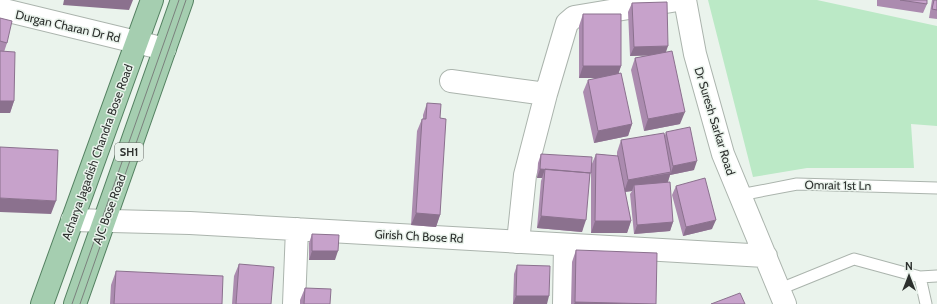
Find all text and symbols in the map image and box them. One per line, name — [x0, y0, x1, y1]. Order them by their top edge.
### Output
street label: Durgan Charan Dr Rd — [14, 7, 122, 45]
street label: Acharya Jagadish Chandra Bose Road — [58, 62, 136, 242]
street label: Dr Suresh Sarkar Road — [691, 65, 739, 177]
road number: SH1 — [115, 143, 143, 161]
street label: AJC Bose Road — [89, 172, 129, 246]
street label: Omrait 1st Ln — [804, 177, 872, 193]
street label: Girish Ch Bose Rd — [374, 226, 464, 246]
north arrow — [889, 256, 929, 296]
text: N — [905, 259, 913, 273]

